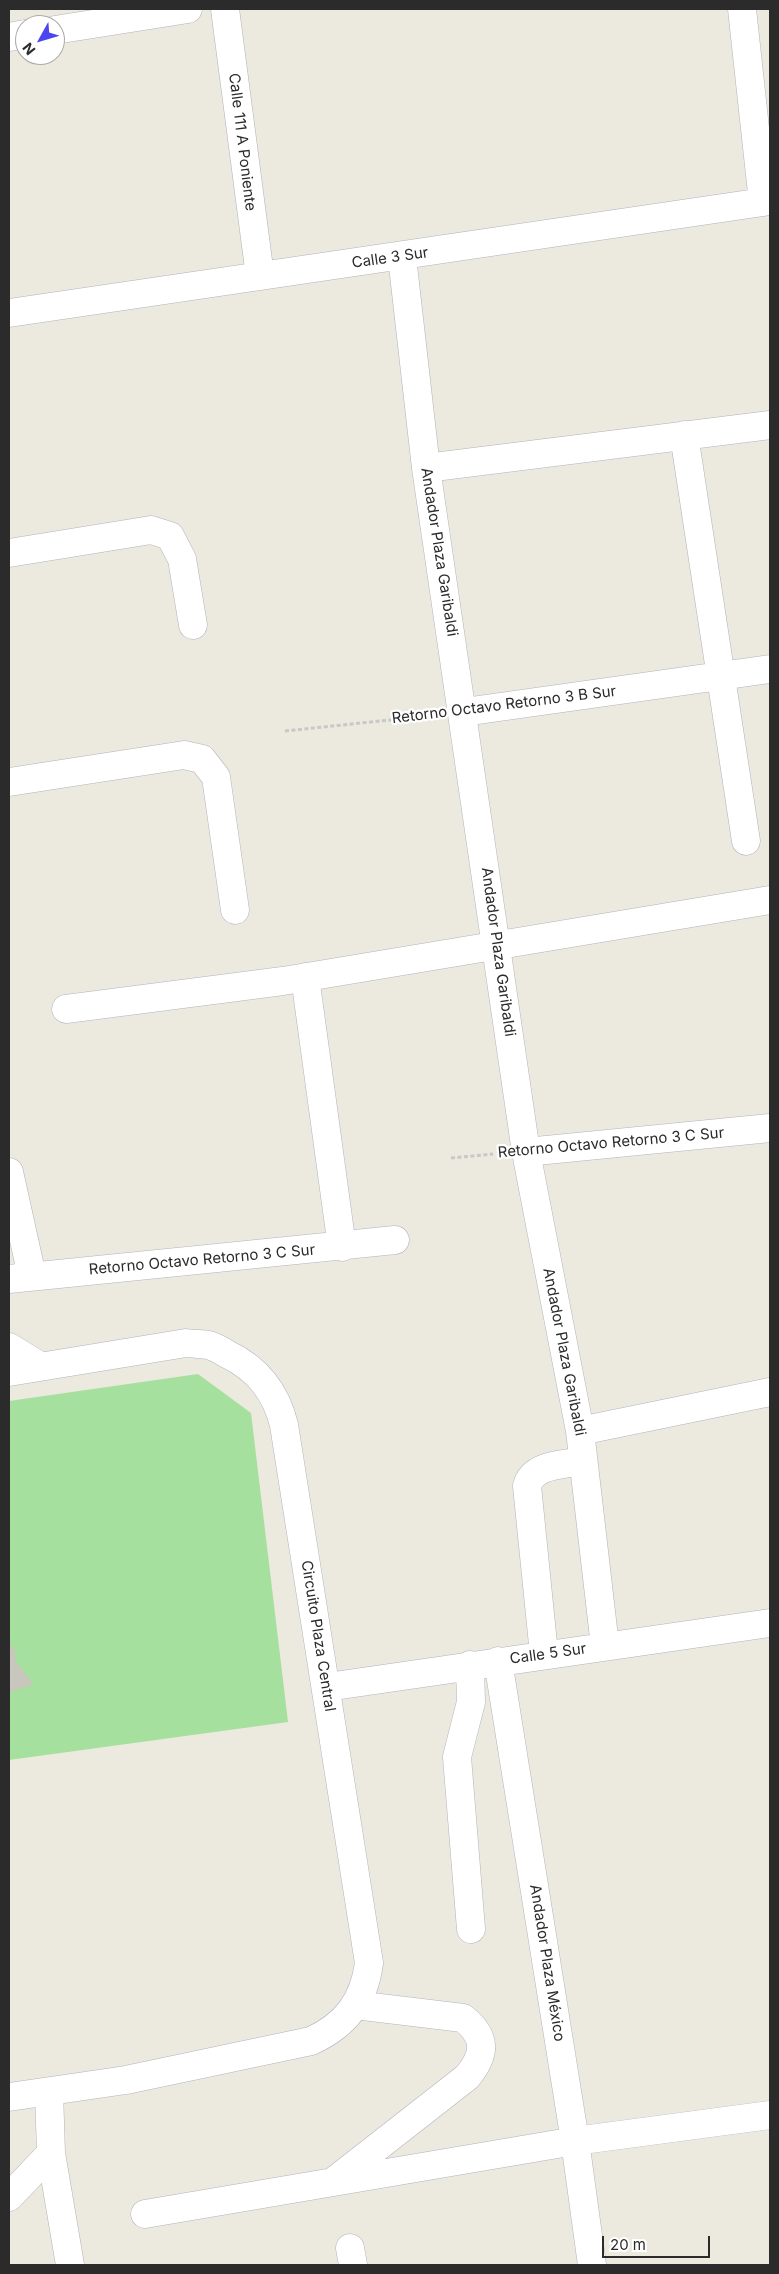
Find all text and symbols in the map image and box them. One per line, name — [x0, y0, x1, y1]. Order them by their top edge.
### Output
north arrow — [15, 15, 65, 65]
text: N — [19, 40, 39, 59]
street label: Calle 111 A Poniente — [225, 72, 259, 212]
street label: Calle 3 Sur — [351, 244, 429, 272]
street label: Andador Plaza Garibaldi — [417, 466, 461, 638]
street label: Retorno Octavo Retorno 3 B Sur — [391, 682, 617, 728]
street label: Andador Plaza Garibaldi — [477, 866, 519, 1038]
street label: Retorno Octavo Retorno 3 C Sur — [497, 1124, 725, 1162]
street label: Retorno Octavo Retorno 3 C Sur — [88, 1241, 316, 1279]
street label: Andador Plaza Garibaldi — [539, 1266, 589, 1438]
street label: Circuito Plaza Central — [297, 1559, 339, 1713]
street label: Calle 5 Sur — [509, 1640, 587, 1668]
street label: Andador Plaza México — [526, 1883, 568, 2043]
scale bar — [604, 2226, 712, 2258]
text: 20 m — [610, 2235, 646, 2254]

